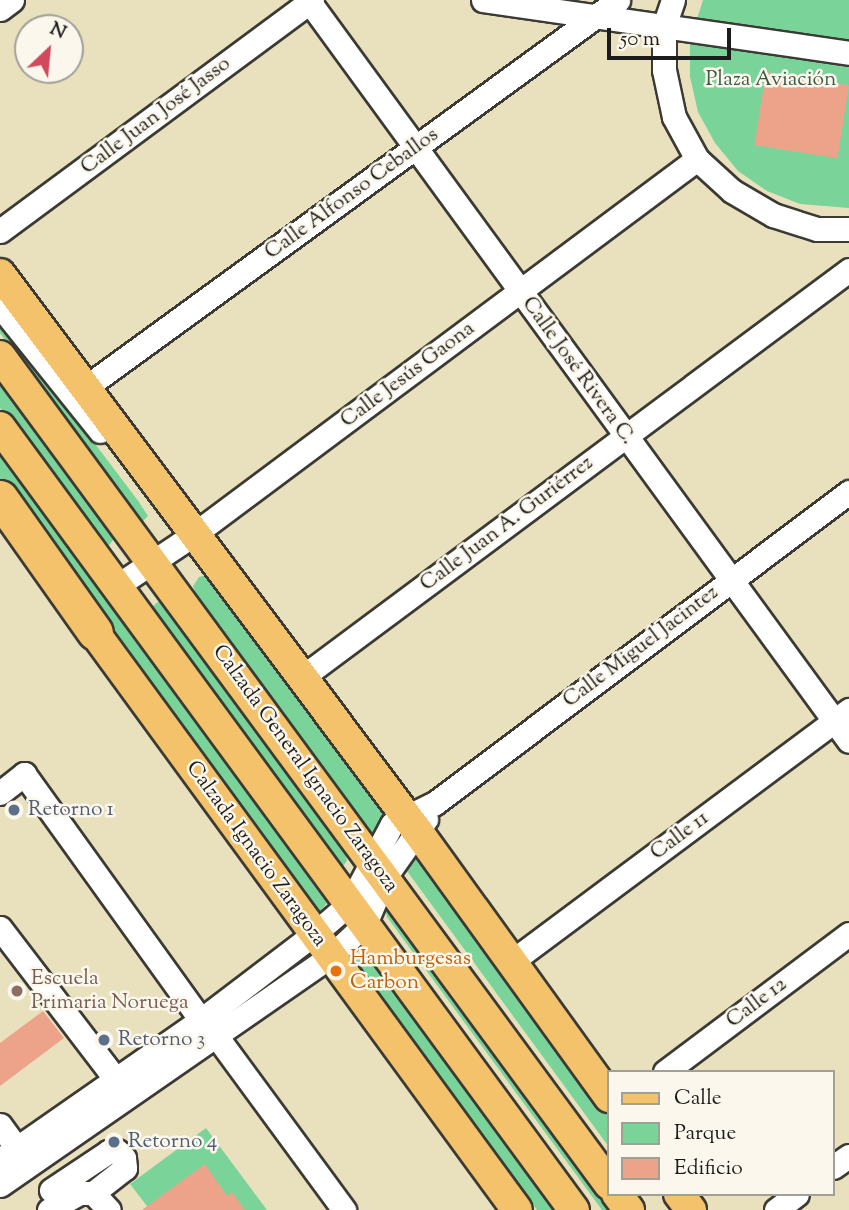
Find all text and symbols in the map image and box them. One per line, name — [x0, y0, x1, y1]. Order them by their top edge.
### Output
north arrow — [14, 14, 84, 84]
scale bar — [611, 14, 735, 58]
text: N — [45, 16, 70, 47]
text: 50 m — [620, 25, 660, 55]
street label: Calle Juan José Jasso — [76, 52, 236, 180]
park label: Plaza Aviación — [706, 67, 836, 93]
street label: Calle Alfonso Ceballos — [260, 123, 444, 265]
street label: Calle José Rivera C. — [516, 292, 640, 450]
street label: Calle Jesús Gaona — [336, 316, 480, 434]
street label: Calle Juan A. Guriérrez — [416, 451, 598, 597]
street label: Calle Miguel Jacintez — [558, 580, 724, 714]
street label: Calzada General Ignacio Zaragoza — [207, 640, 403, 898]
street label: Calzada Ignacio Zaragoza — [180, 756, 332, 952]
place label: Retorno 1 — [28, 797, 114, 823]
marker: Retorno 1 — [6, 802, 22, 818]
street label: Calle 11 — [646, 806, 714, 866]
place label: Hamburgesas Carbon — [350, 946, 471, 996]
marker: Hamburgesas Carbon — [328, 963, 344, 979]
place label: Escuela Primaria Noruega — [31, 966, 189, 1016]
street label: Calle 12 — [722, 972, 792, 1034]
marker: Escuela Primaria Noruega — [9, 983, 25, 999]
place label: Retorno 3 — [118, 1027, 205, 1053]
marker: Retorno 3 — [96, 1032, 112, 1048]
legend — [608, 1070, 835, 1196]
text: Calle — [674, 1084, 722, 1114]
text: Parque — [674, 1119, 736, 1149]
place label: Retorno 4 — [128, 1129, 217, 1155]
marker: Retorno 4 — [106, 1134, 122, 1150]
text: Edificio — [674, 1154, 743, 1184]

